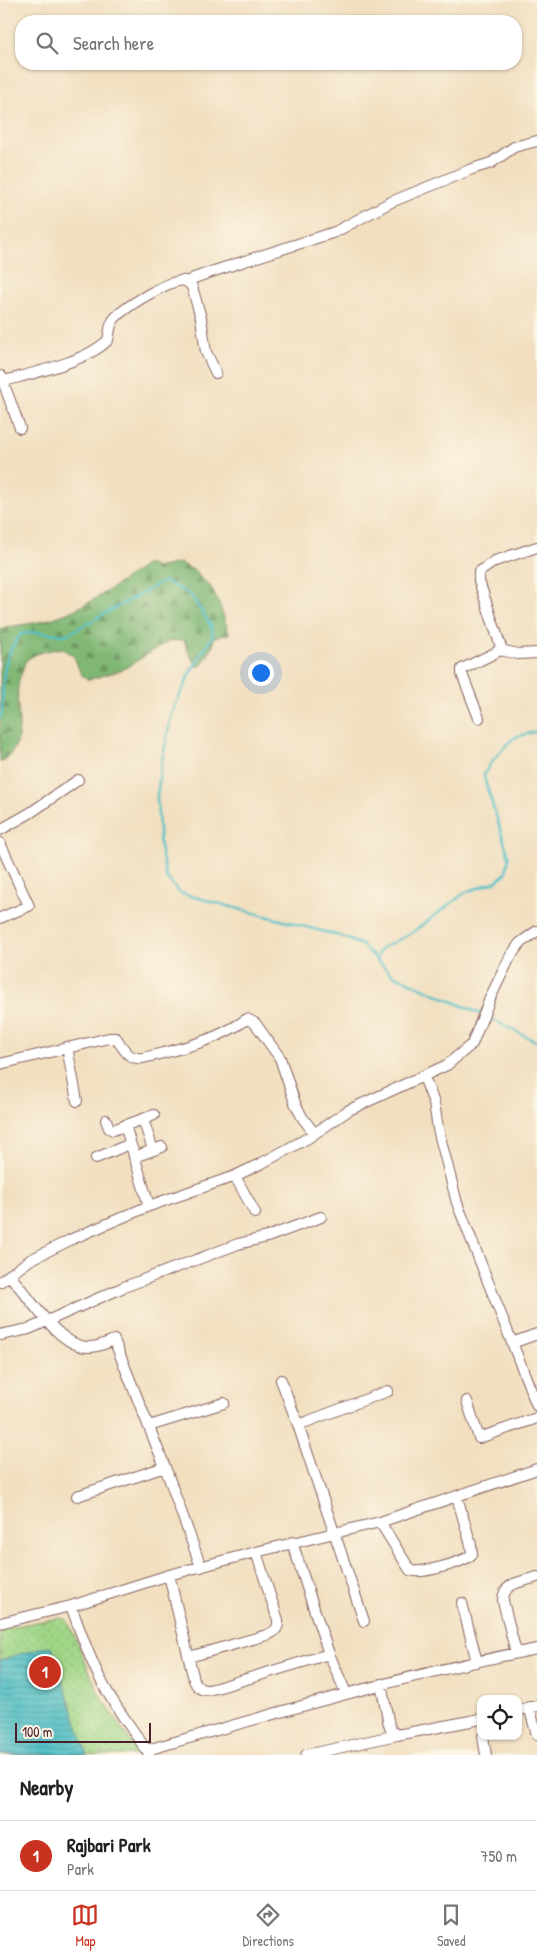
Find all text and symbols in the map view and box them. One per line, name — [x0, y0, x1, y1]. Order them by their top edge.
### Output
search box — [15, 15, 522, 70]
icon: search — [33, 29, 61, 57]
text: Search here — [73, 30, 154, 56]
your location — [248, 660, 274, 686]
pin: 1 — [29, 1653, 61, 1691]
map controls — [477, 1695, 522, 1740]
button: locate — [477, 1695, 522, 1740]
scale bar — [15, 1720, 151, 1743]
text: 100 m — [22, 1722, 52, 1741]
text: Nearby — [20, 1773, 73, 1802]
text: Rajbari Park — [67, 1832, 151, 1858]
text: 1 — [33, 1845, 39, 1867]
text: 750 m — [481, 1845, 517, 1867]
text: Park — [67, 1858, 94, 1880]
tab: Map — [71, 1901, 99, 1950]
tab: Directions — [242, 1901, 294, 1950]
tab: Saved — [437, 1901, 466, 1950]

